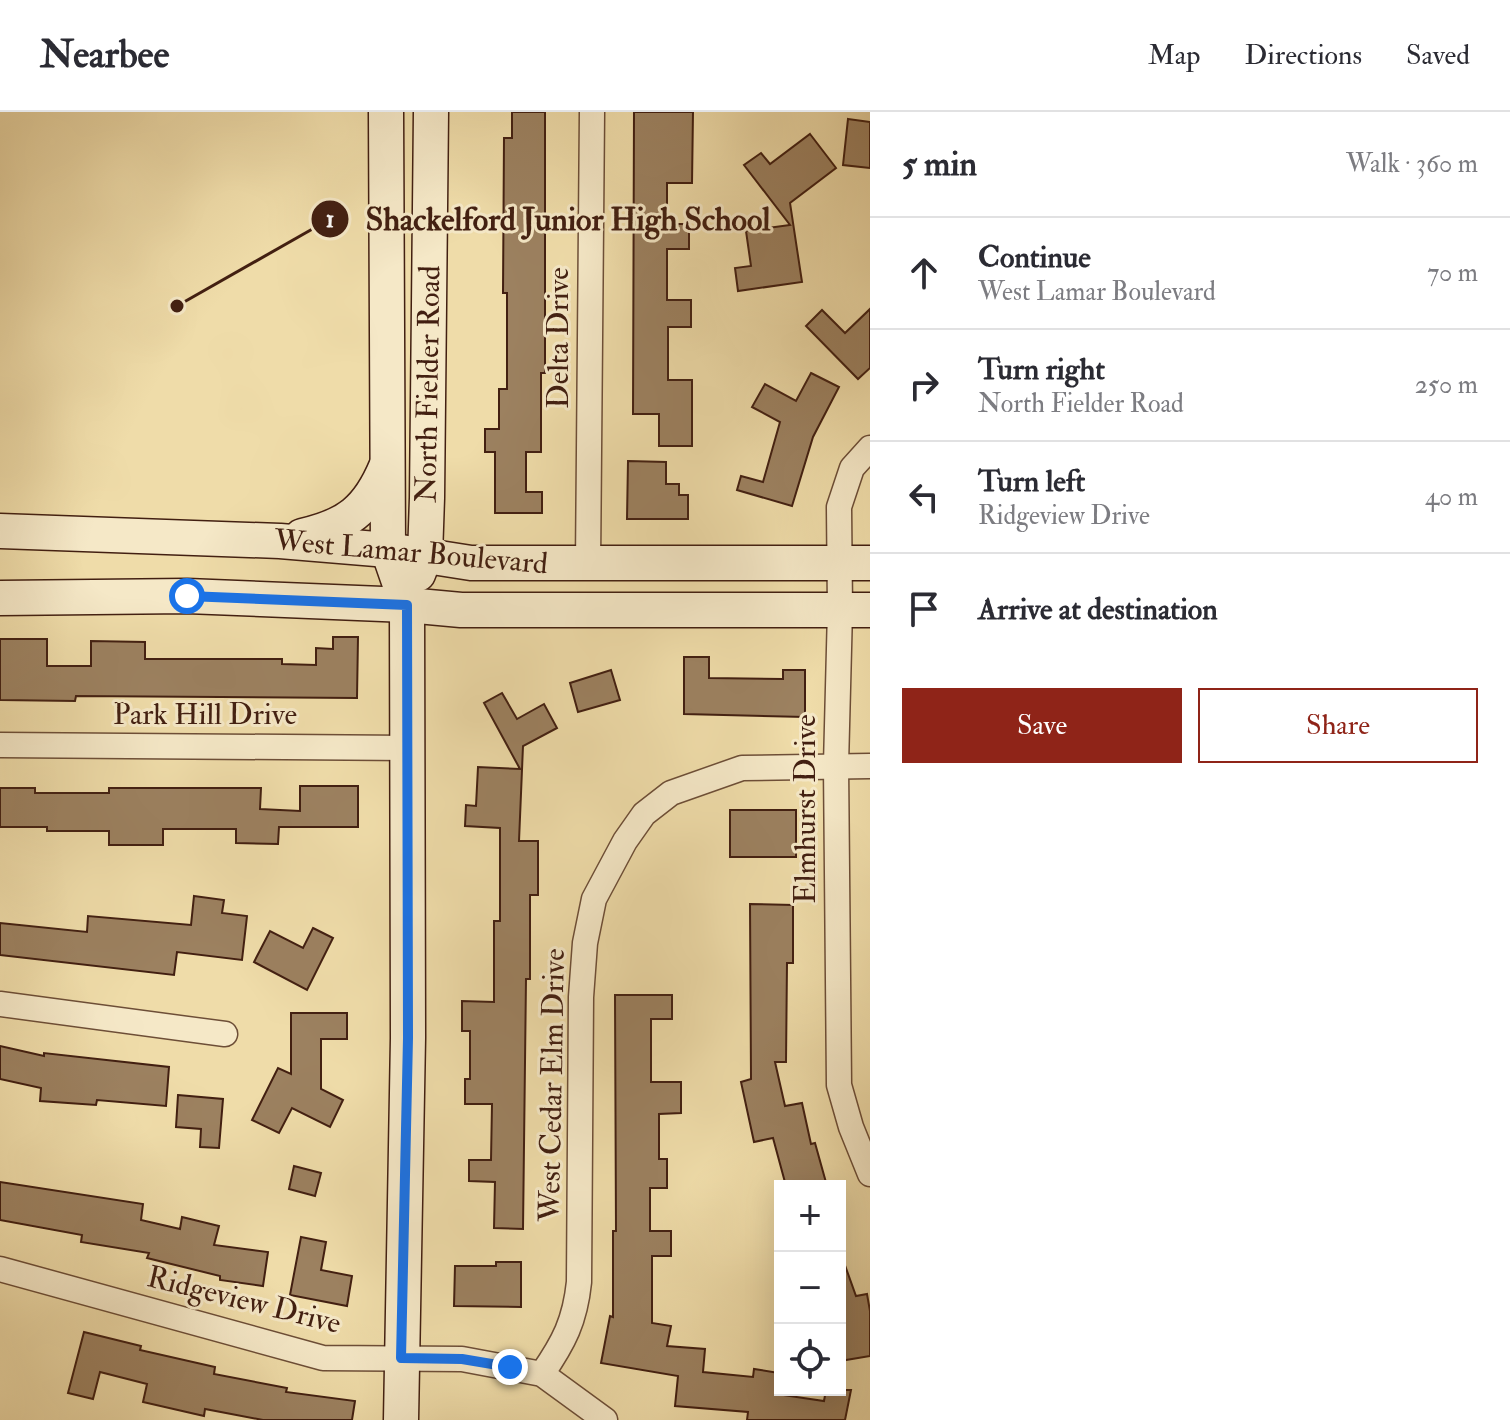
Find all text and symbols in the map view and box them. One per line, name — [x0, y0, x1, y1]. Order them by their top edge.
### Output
text: Nearbee — [40, 31, 169, 79]
text: Map — [1148, 38, 1201, 73]
text: Directions — [1245, 38, 1362, 73]
text: Saved — [1406, 38, 1470, 73]
text: 5 min — [902, 143, 977, 186]
text: Walk · 360 m — [1346, 148, 1478, 180]
callout: Shackelford Junior High School — [310, 191, 787, 247]
text: Shackelford Junior High School — [366, 200, 771, 240]
text: 1 — [326, 204, 334, 235]
text: Continue — [978, 239, 1091, 276]
icon: ahead — [902, 251, 946, 295]
text: 70 m — [1427, 257, 1478, 289]
street label: North Fielder Road — [407, 265, 449, 503]
street label: Delta Drive — [540, 267, 577, 409]
text: West Lamar Boulevard — [978, 276, 1216, 308]
text: Turn right — [978, 351, 1105, 388]
icon: right — [902, 363, 946, 407]
text: 250 m — [1415, 369, 1478, 401]
text: North Fielder Road — [978, 388, 1184, 420]
text: Turn left — [978, 463, 1085, 500]
icon: left — [902, 475, 946, 519]
text: 40 m — [1425, 481, 1478, 513]
text: Ridgeview Drive — [978, 500, 1150, 532]
street label: West Lamar Boulevard — [272, 522, 550, 582]
route start — [169, 578, 205, 614]
icon: arrive — [902, 587, 946, 631]
text: Arrive at destination — [978, 591, 1218, 628]
button: Save — [902, 688, 1182, 763]
button: Share — [1198, 688, 1478, 763]
street label: Park Hill Drive — [113, 696, 297, 733]
street label: Elmhurst Drive — [787, 714, 824, 904]
street label: West Cedar Elm Drive — [531, 948, 573, 1223]
map controls — [774, 1180, 846, 1396]
button: + — [774, 1180, 846, 1252]
button: − — [774, 1252, 846, 1324]
street label: Ridgeview Drive — [143, 1258, 345, 1342]
button: locate — [774, 1324, 846, 1396]
route end — [492, 1349, 528, 1385]

